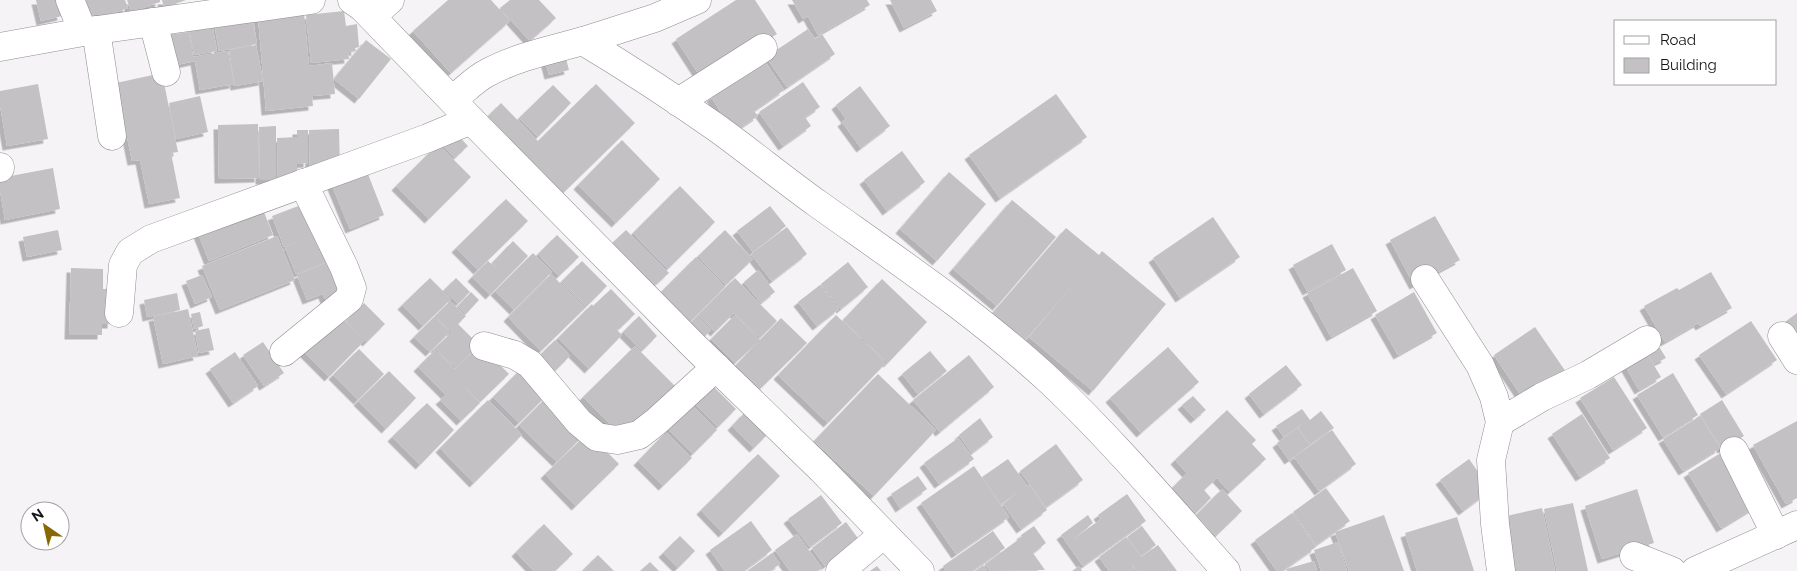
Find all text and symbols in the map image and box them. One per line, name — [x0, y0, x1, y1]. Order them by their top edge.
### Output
legend — [1614, 20, 1777, 85]
text: Road — [1660, 31, 1696, 49]
text: Building — [1660, 56, 1717, 74]
north arrow — [20, 501, 70, 551]
text: N — [29, 506, 47, 525]

